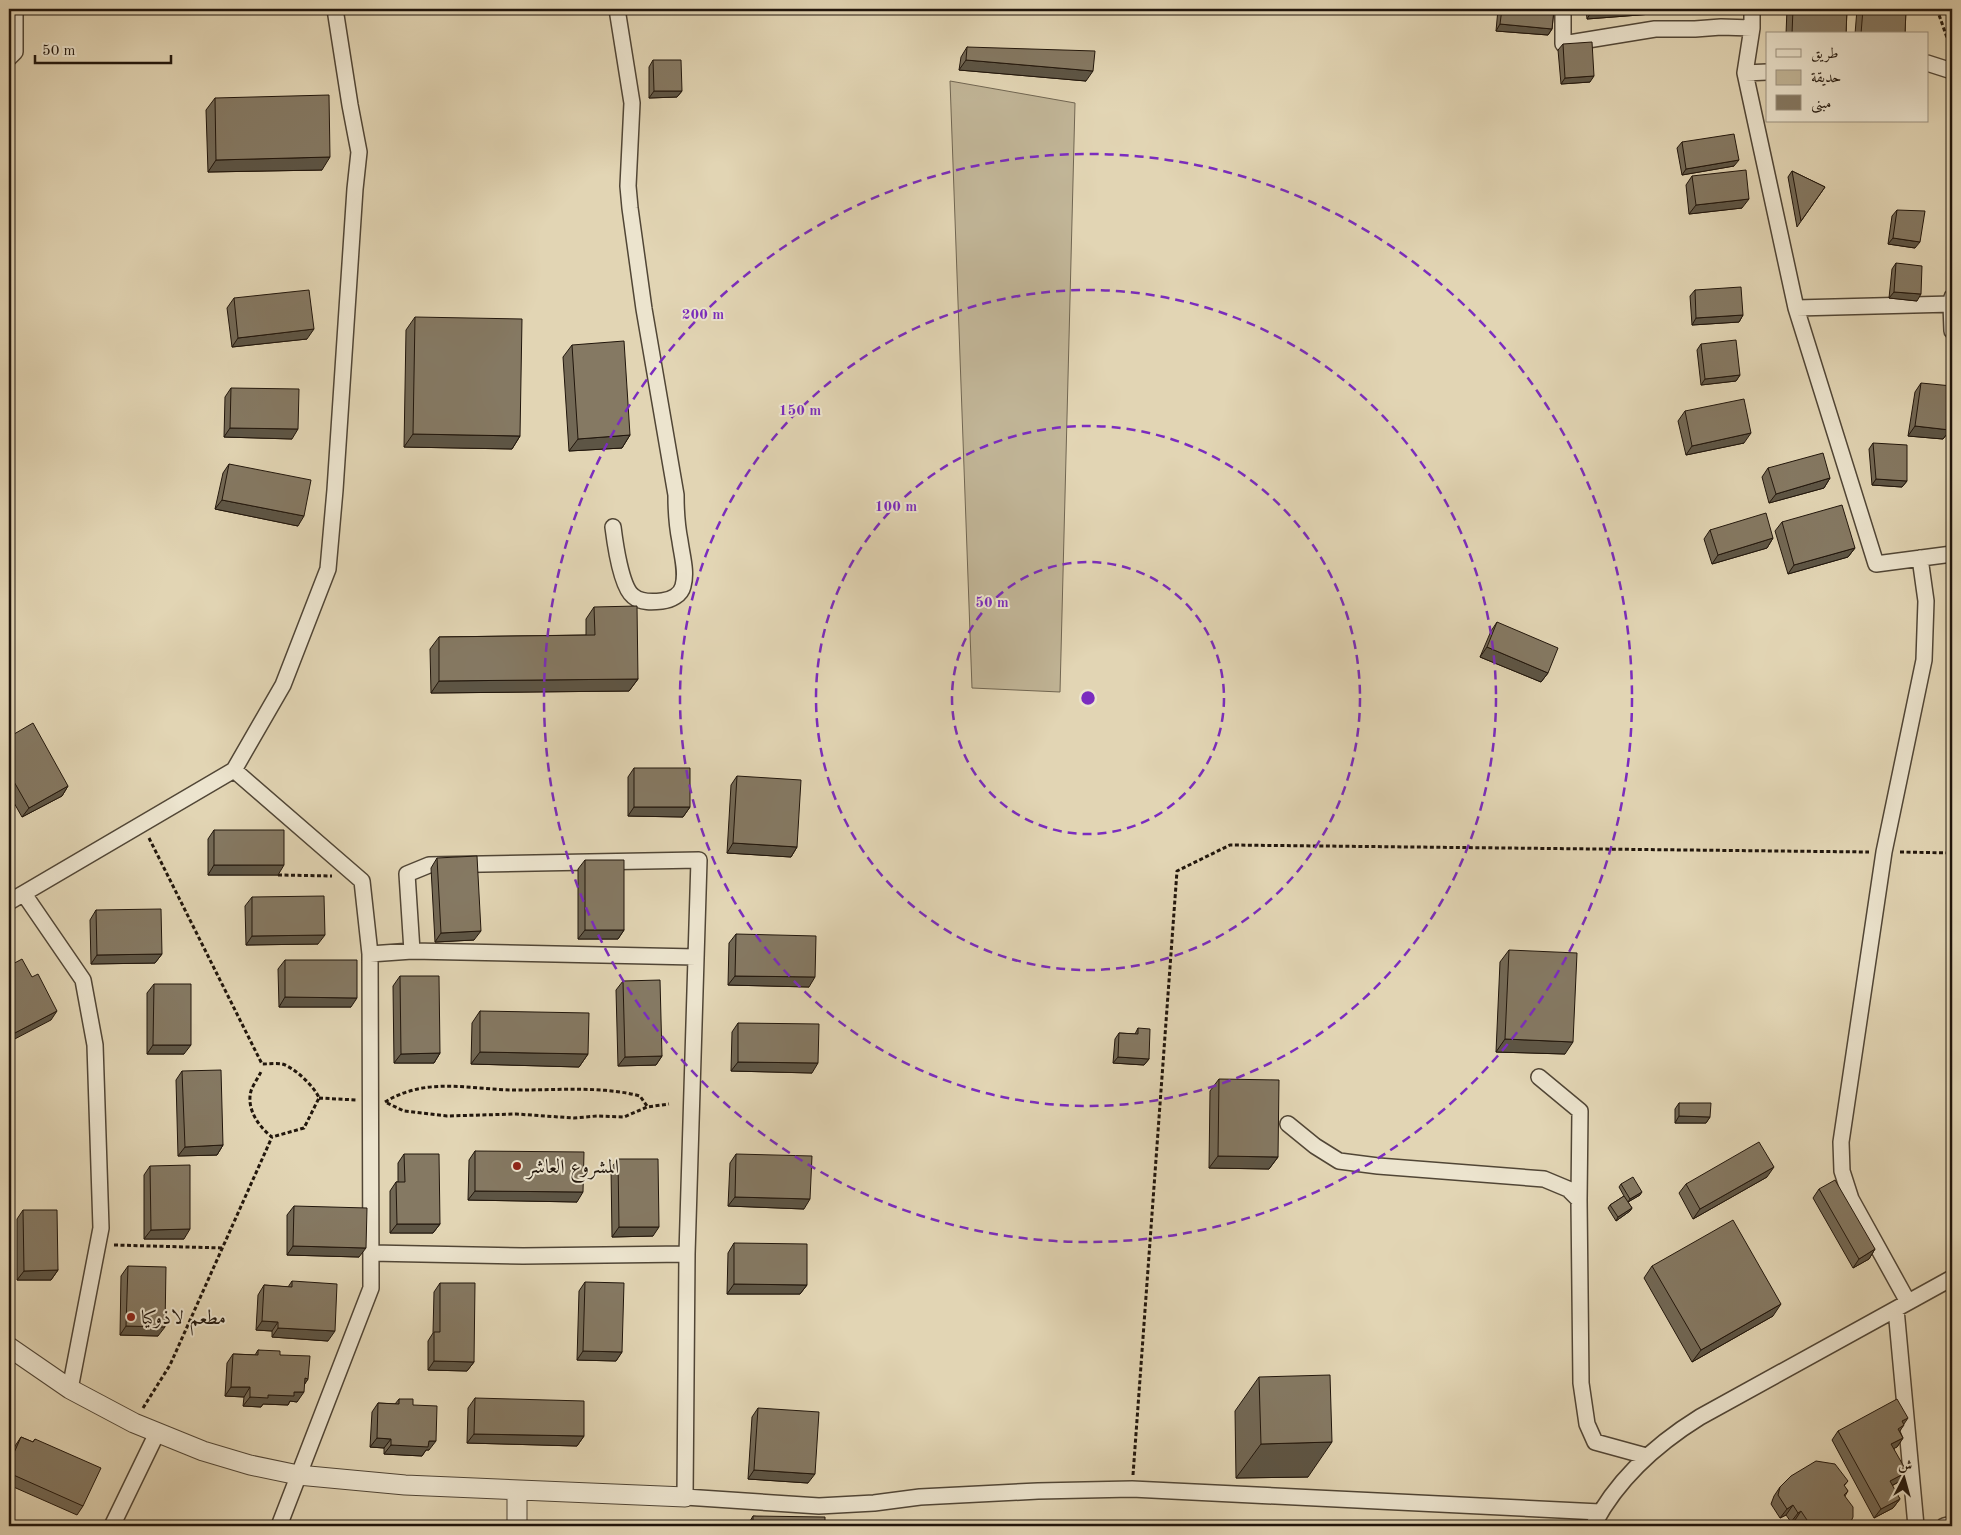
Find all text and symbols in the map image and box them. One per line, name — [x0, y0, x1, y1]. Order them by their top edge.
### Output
scale bar — [35, 32, 171, 64]
legend — [1766, 32, 1928, 122]
text: 50 m — [42, 44, 76, 59]
text: طريق — [1811, 47, 1838, 63]
text: حديقة — [1811, 71, 1841, 86]
text: مبنى — [1811, 97, 1831, 114]
text: 200 m — [682, 308, 724, 323]
text: 150 m — [779, 404, 821, 419]
text: 100 m — [875, 500, 917, 515]
text: 50 m — [975, 596, 1009, 611]
centre of rings — [1079, 689, 1097, 707]
place label: المشروع العاشر — [525, 1158, 619, 1184]
marker: المشروع العاشر — [511, 1160, 523, 1172]
place label: مطعم لاذوكيا — [141, 1309, 226, 1336]
marker: مطعم لاذوكيا — [125, 1311, 137, 1323]
north arrow — [1878, 1452, 1928, 1502]
text: ش — [1898, 1458, 1913, 1474]

